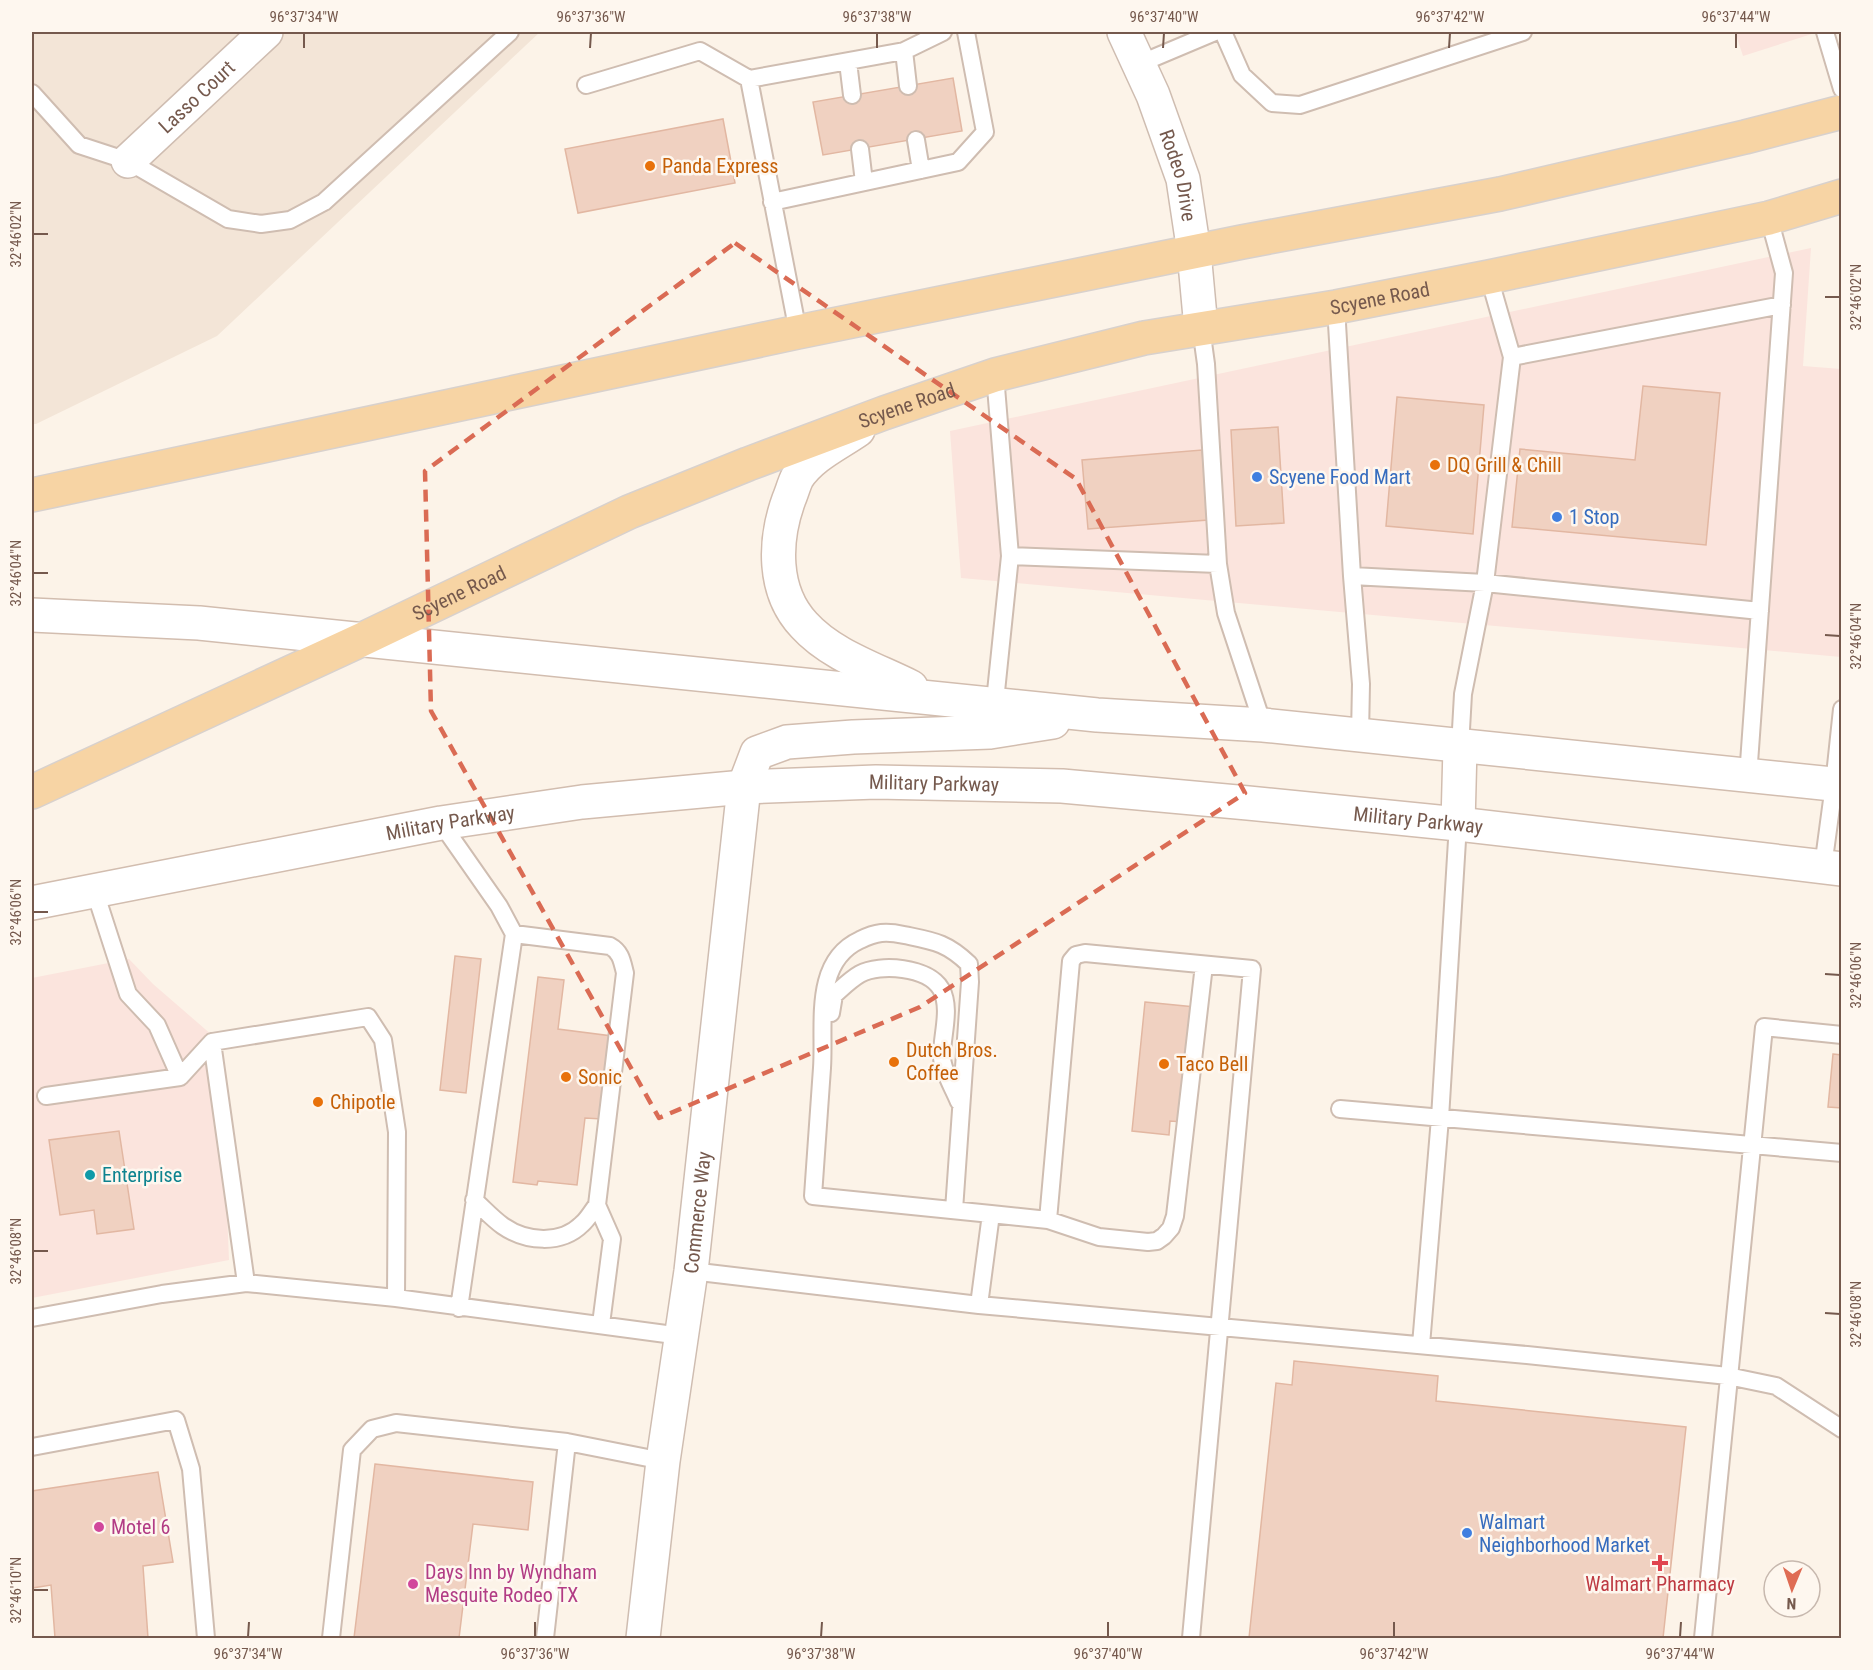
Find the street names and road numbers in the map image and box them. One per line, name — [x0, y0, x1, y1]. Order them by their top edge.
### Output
street label: Lasso Court — [154, 55, 240, 138]
street label: Rodeo Drive — [1154, 126, 1201, 223]
street label: Scyene Road — [1328, 277, 1432, 320]
street label: Scyene Road — [855, 378, 958, 434]
street label: Scyene Road — [408, 561, 510, 626]
street label: Military Parkway — [869, 770, 999, 797]
street label: Military Parkway — [384, 800, 516, 845]
street label: Military Parkway — [1352, 802, 1484, 839]
street label: Commerce Way — [679, 1150, 716, 1275]

